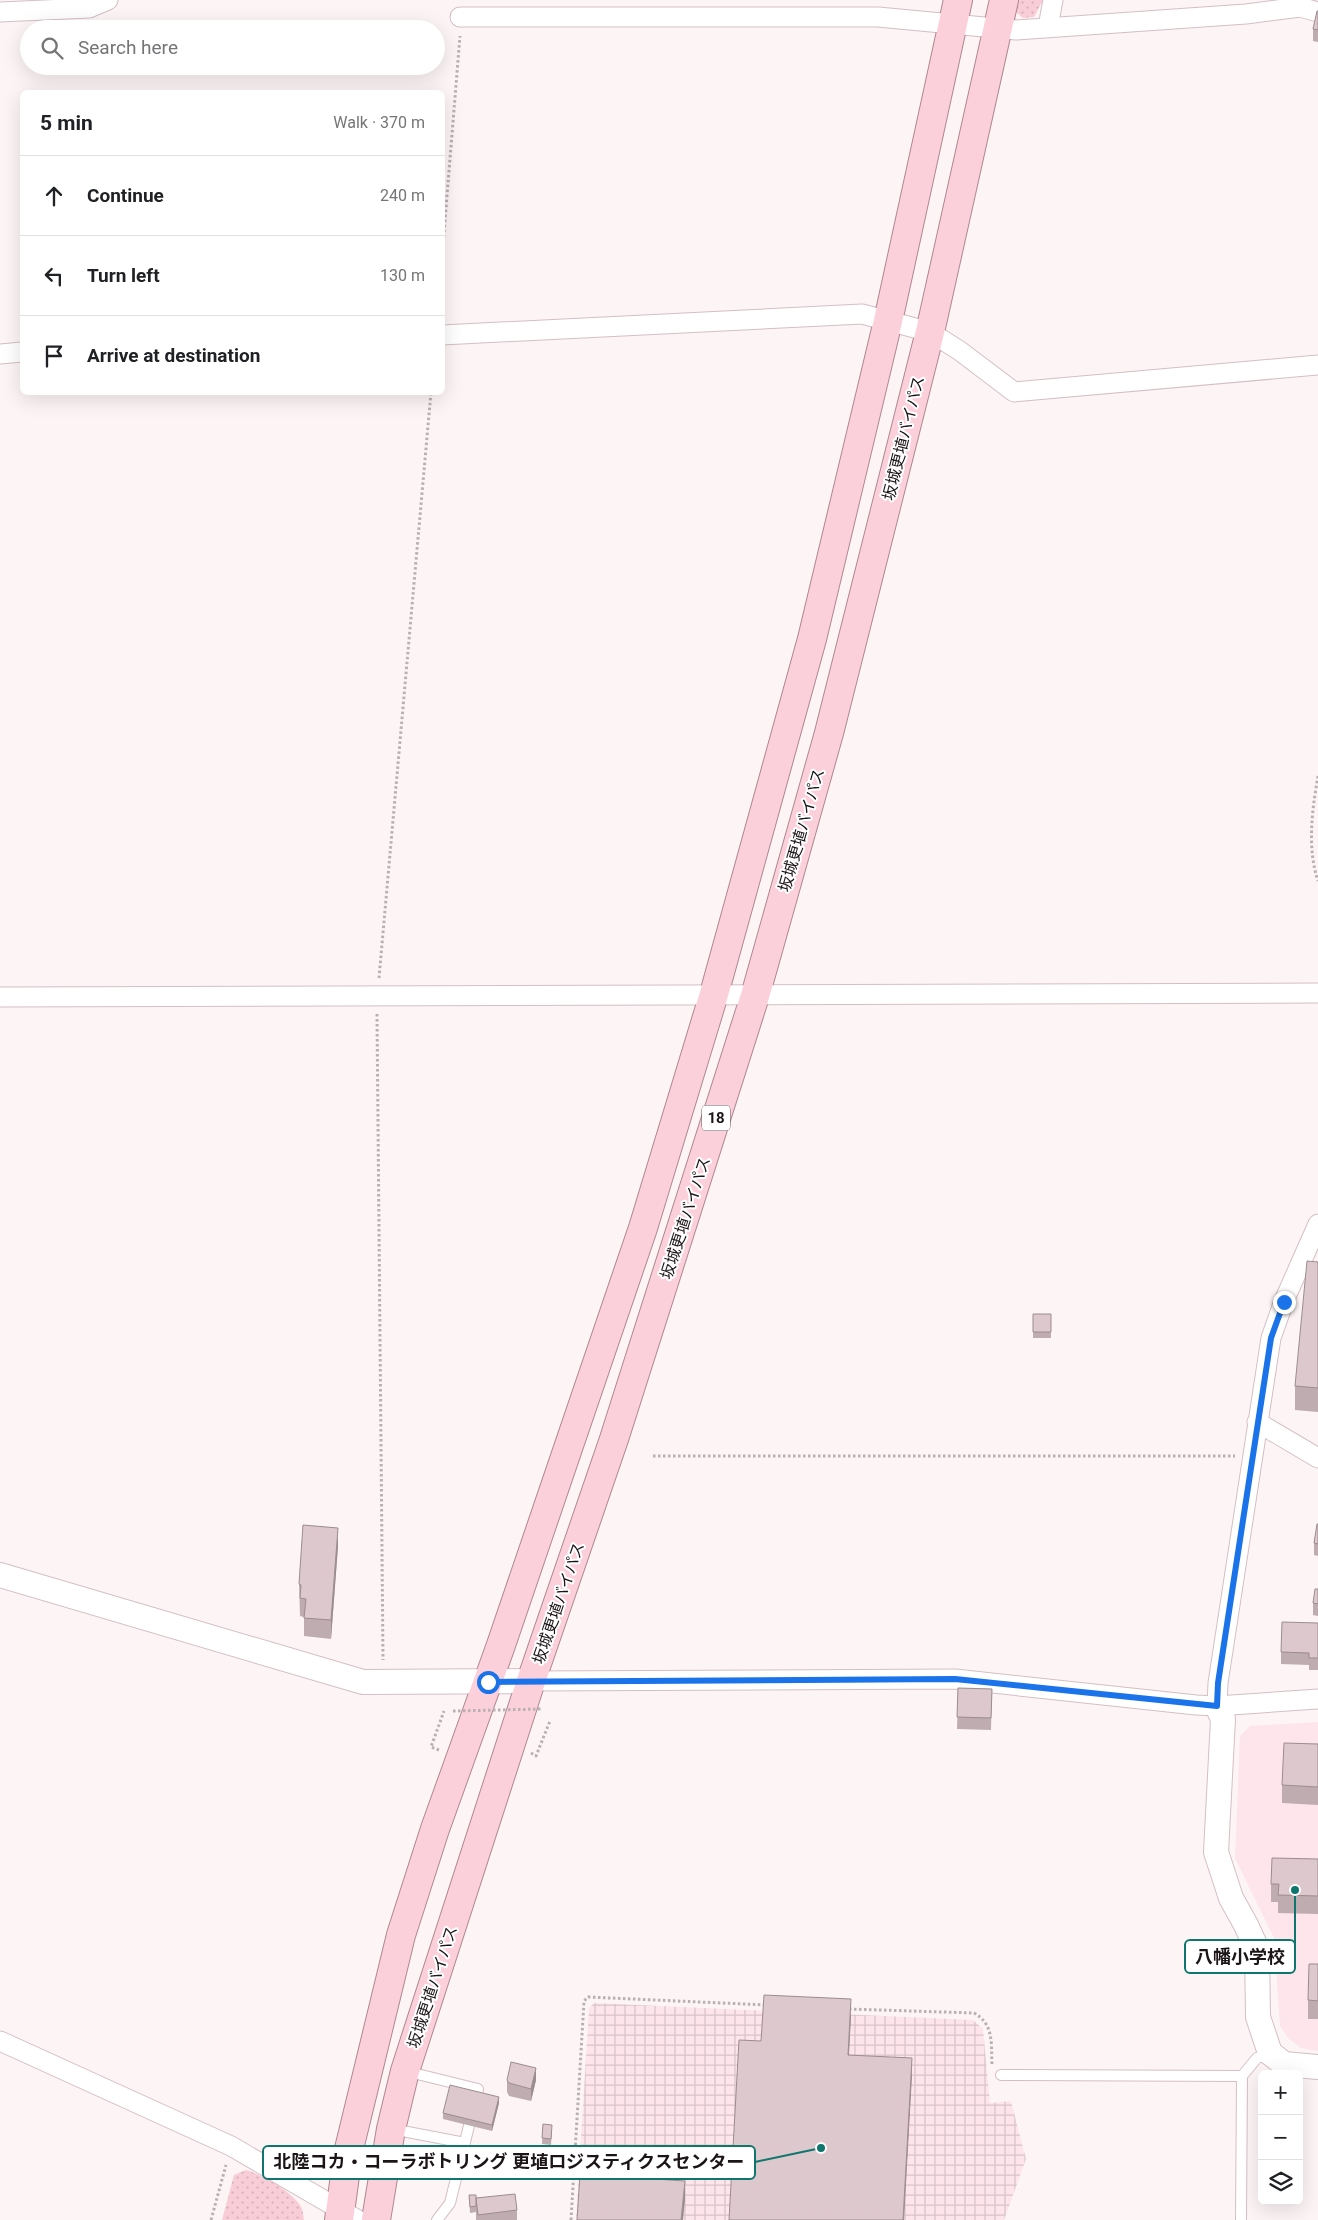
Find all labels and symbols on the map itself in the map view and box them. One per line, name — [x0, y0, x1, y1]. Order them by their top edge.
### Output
street label: 坂城更埴バイパス — [879, 374, 928, 502]
street label: 坂城更埴バイパス — [775, 766, 828, 894]
road number: 18 — [702, 1106, 730, 1130]
street label: 坂城更埴バイパス — [657, 1154, 714, 1282]
route end — [1273, 1291, 1296, 1314]
street label: 坂城更埴バイパス — [529, 1540, 588, 1667]
route start — [477, 1671, 500, 1694]
street label: 坂城更埴バイパス — [404, 1923, 461, 2051]
callout: 八幡小学校 — [1185, 1940, 1295, 1973]
text: 八幡小学校 — [1195, 1946, 1285, 1967]
callout: 北陸コカ・コーラボトリング 更埴ロジスティクスセンター — [263, 2146, 755, 2179]
text: 北陸コカ・コーラボトリング 更埴ロジスティクスセンター — [274, 2151, 744, 2172]

